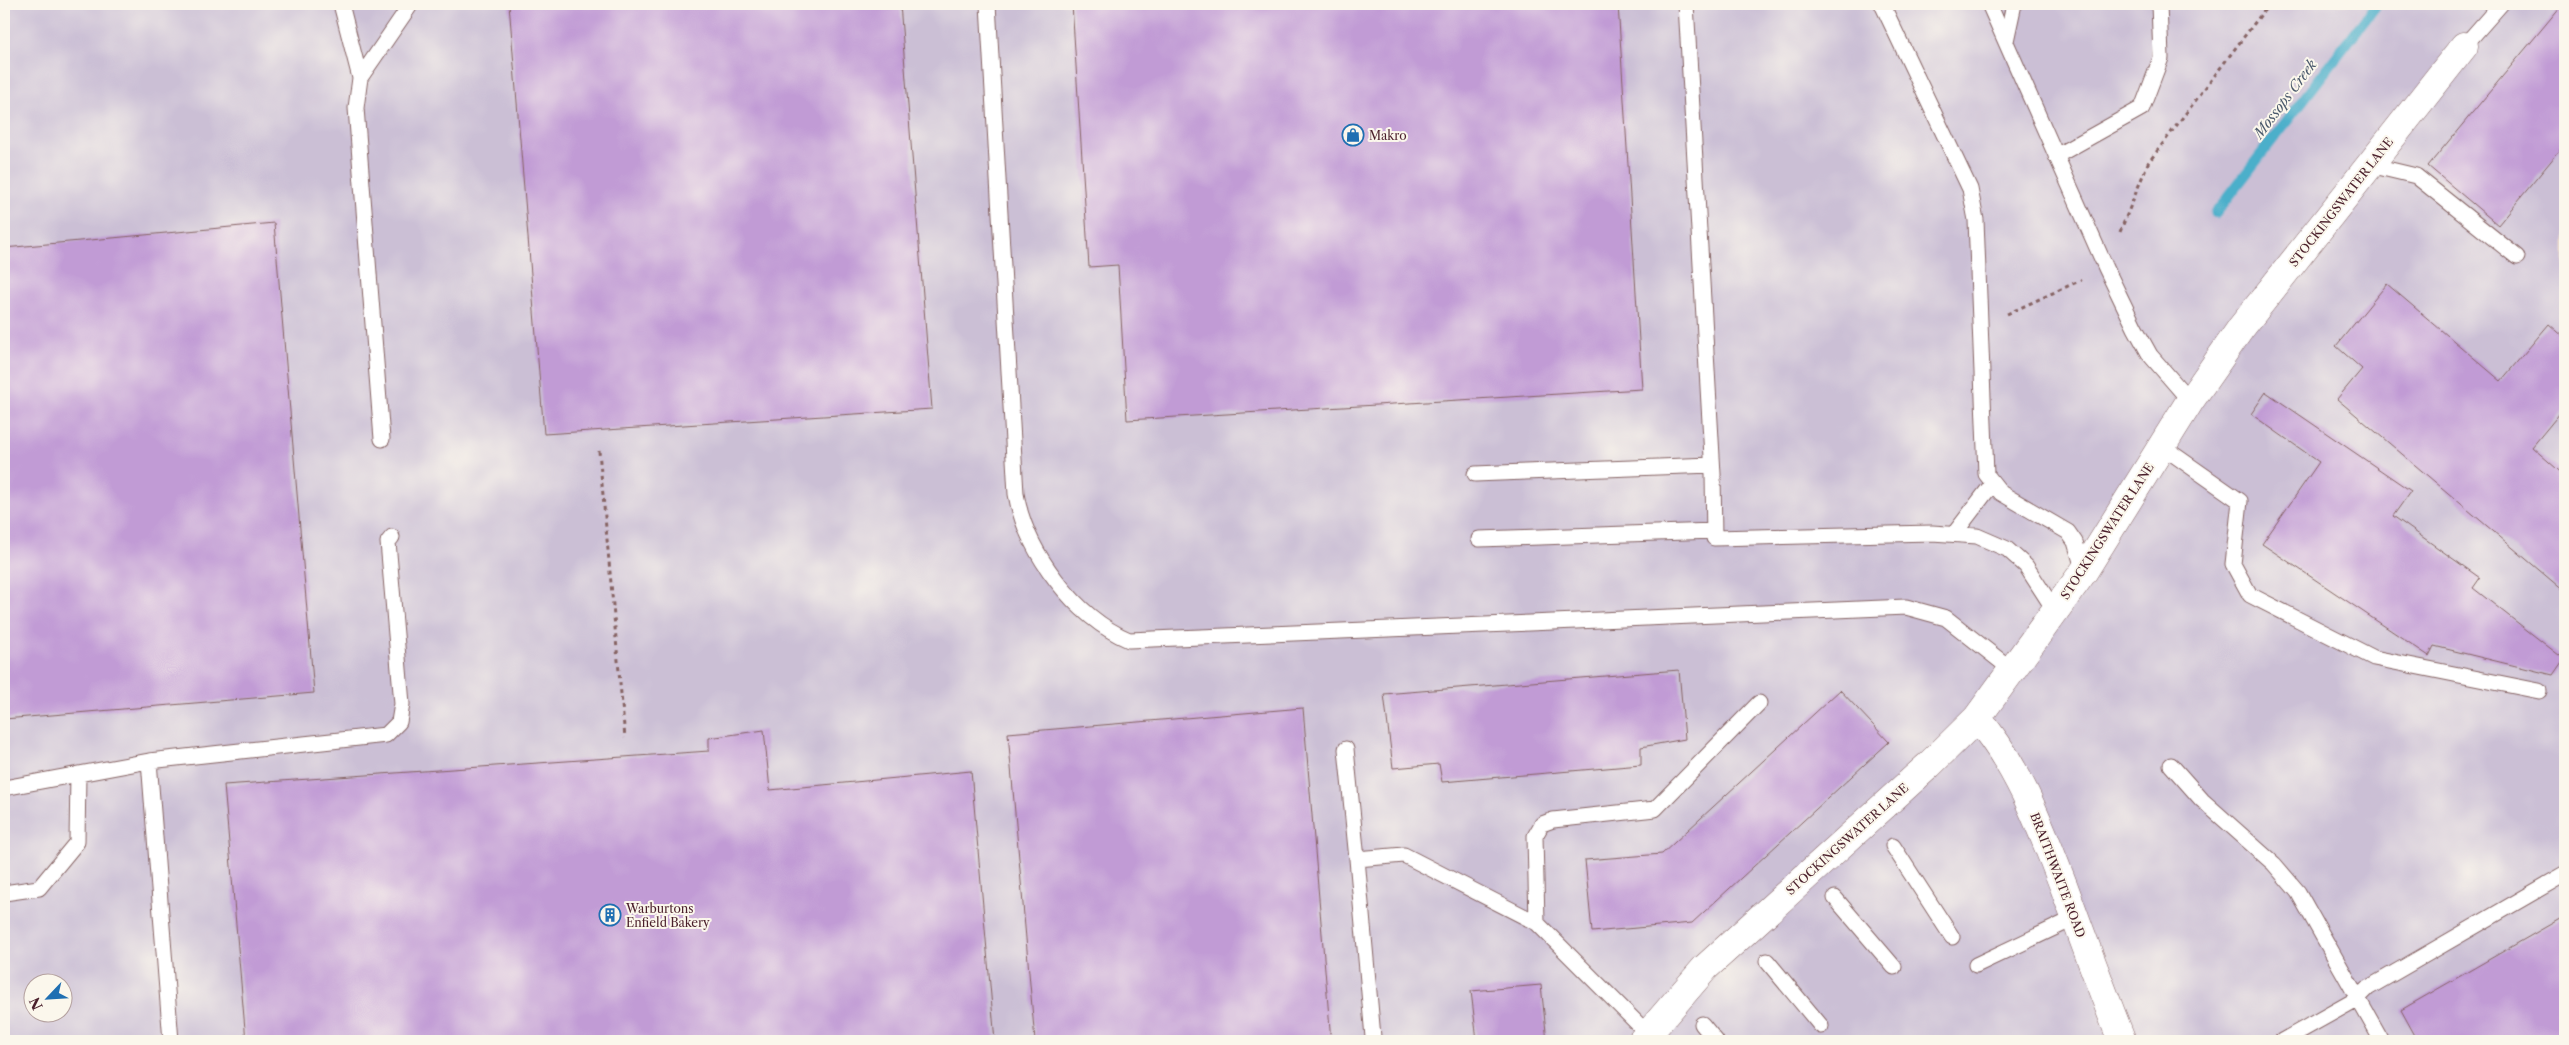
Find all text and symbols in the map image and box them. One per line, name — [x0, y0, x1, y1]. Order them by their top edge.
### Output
water label: Mossops Creek — [2248, 55, 2321, 144]
shop icon: Makro — [1341, 123, 1365, 147]
place label: Makro — [1369, 128, 1407, 143]
street label: STOCKINGSWATER LANE — [2286, 134, 2396, 270]
street label: STOCKINGSWATER LANE — [2057, 460, 2157, 602]
street label: STOCKINGSWATER LANE — [1783, 780, 1911, 898]
street label: BRAITHWAITE ROAD — [2027, 810, 2089, 940]
place label: Warburtons Enfield Bakery — [625, 901, 710, 930]
building icon: Warburtons Enfield Bakery — [598, 903, 622, 927]
north arrow — [22, 972, 72, 1022]
text: N — [25, 994, 47, 1013]

